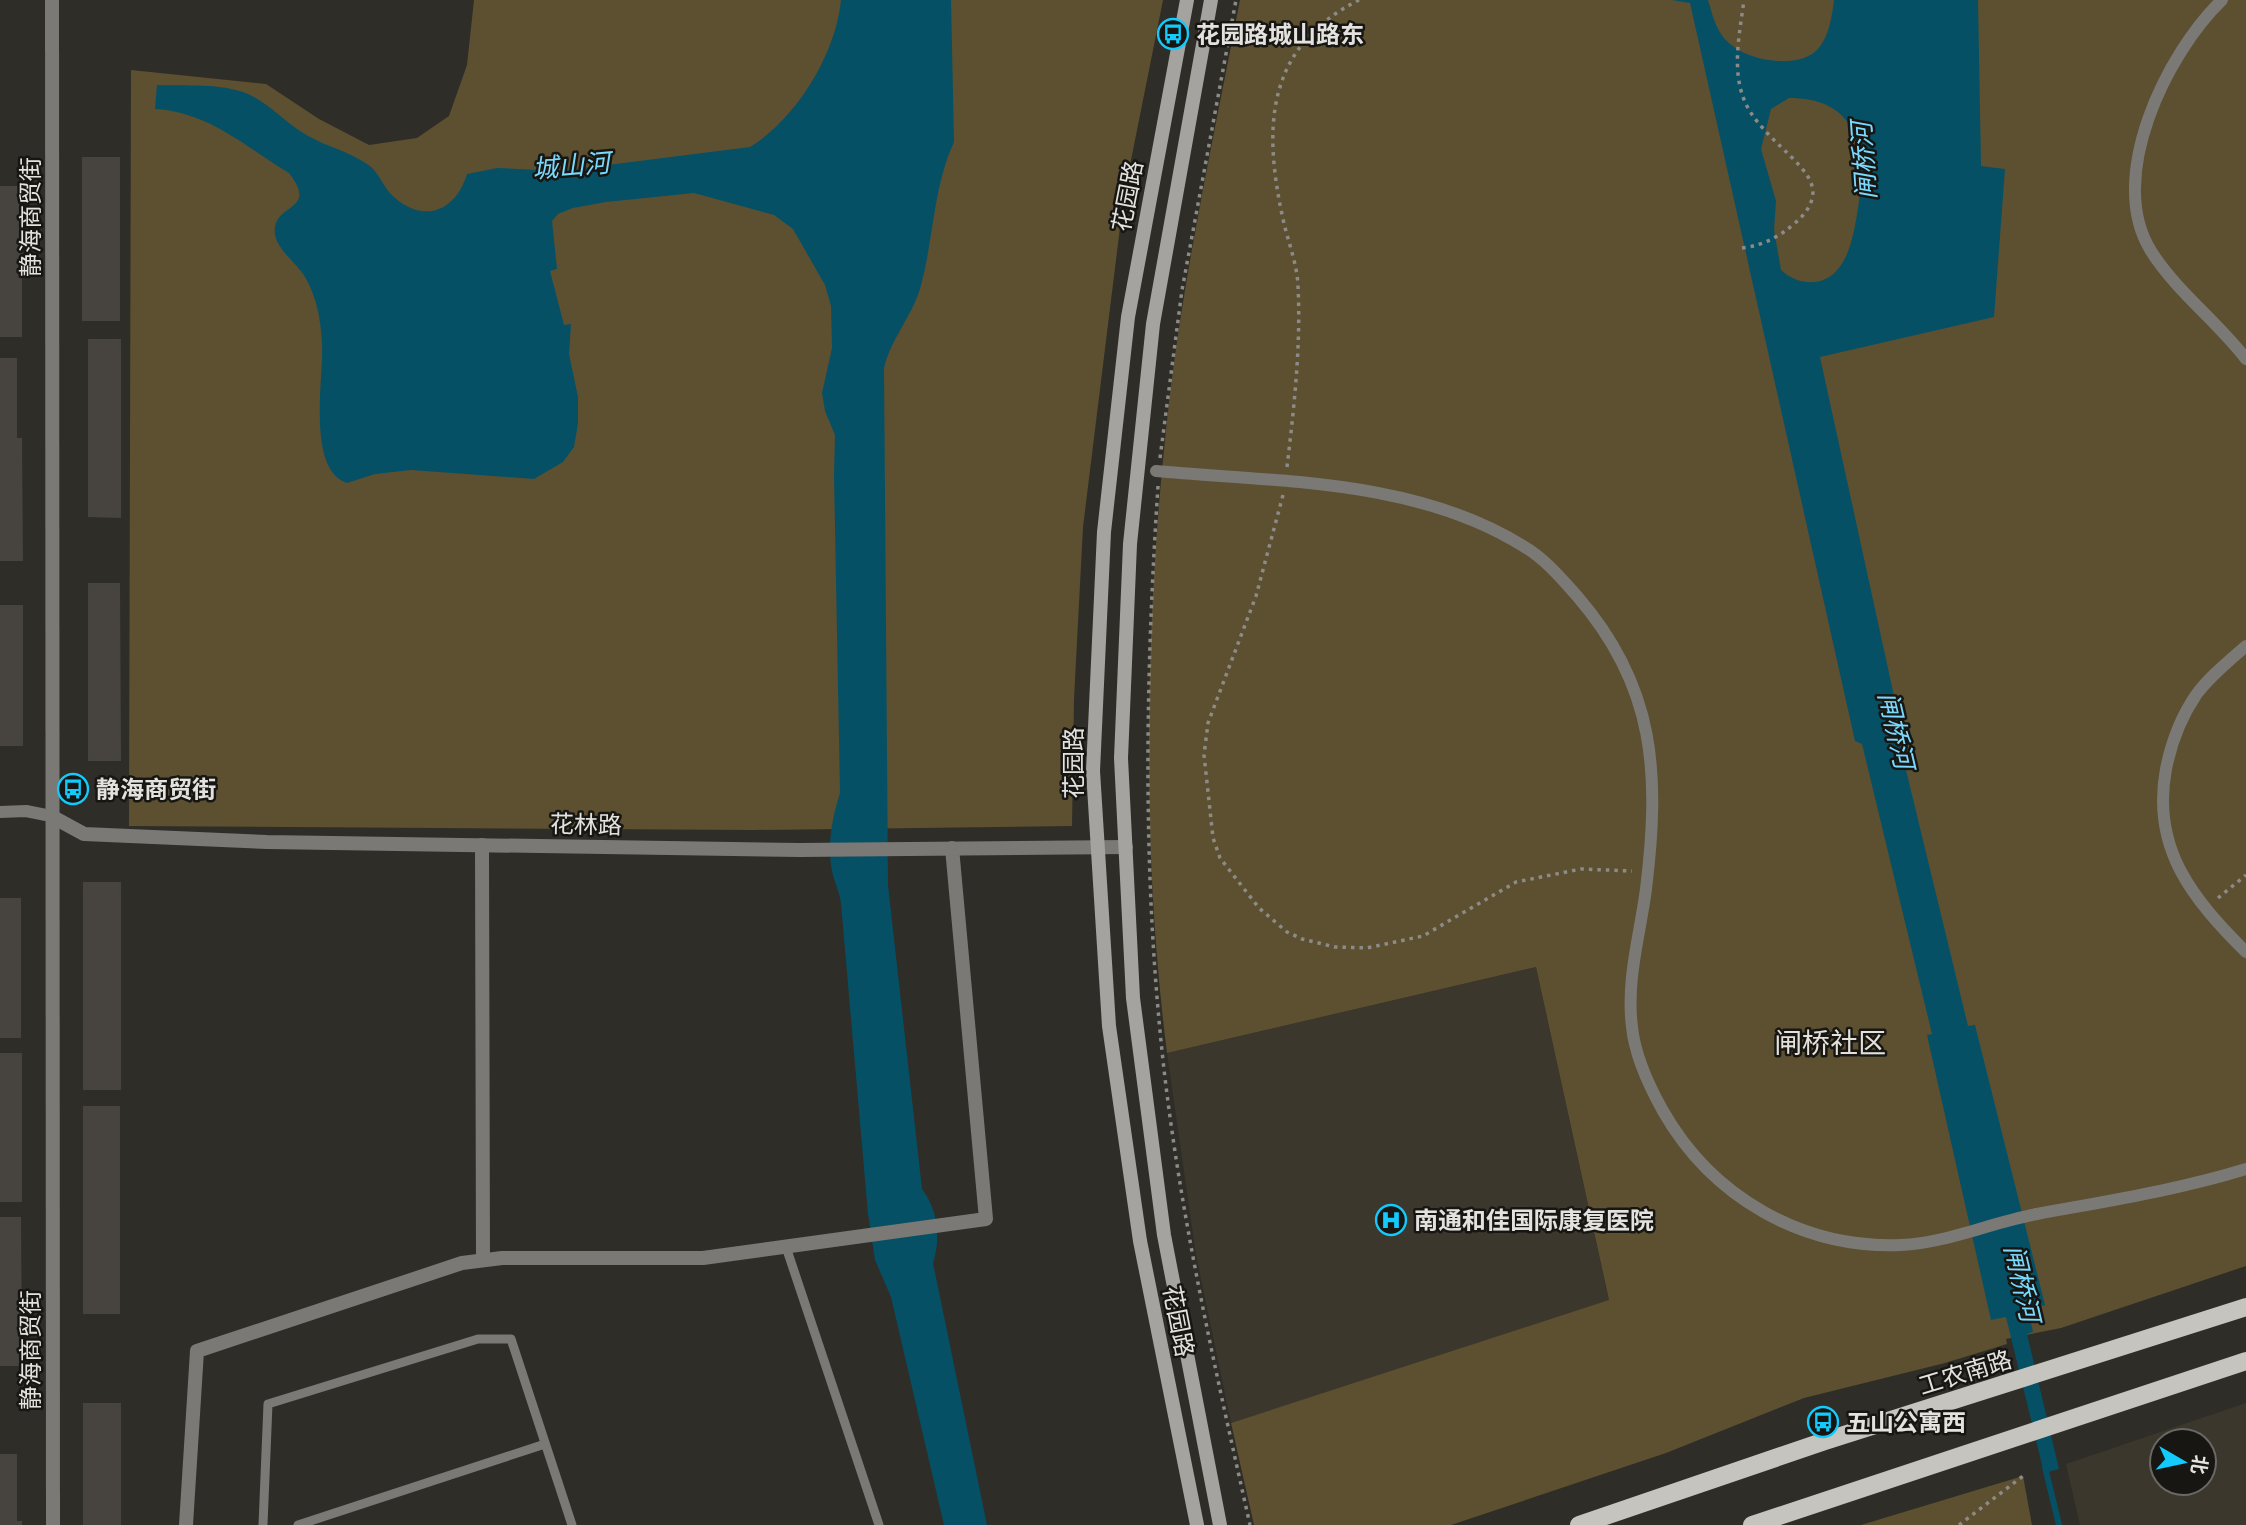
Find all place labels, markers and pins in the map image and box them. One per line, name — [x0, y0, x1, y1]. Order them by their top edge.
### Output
bus stop icon: 花园路城山路东 — [1156, 17, 1190, 51]
place label: 花园路城山路东 — [1196, 18, 1364, 50]
bus stop icon: 静海商贸街 — [56, 772, 90, 806]
place label: 静海商贸街 — [96, 773, 216, 805]
hospital icon: 南通和佳国际康复医院 — [1374, 1203, 1408, 1237]
place label: 南通和佳国际康复医院 — [1414, 1204, 1654, 1236]
bus stop icon: 五山公寓西 — [1806, 1405, 1840, 1439]
place label: 五山公寓西 — [1846, 1406, 1966, 1438]

